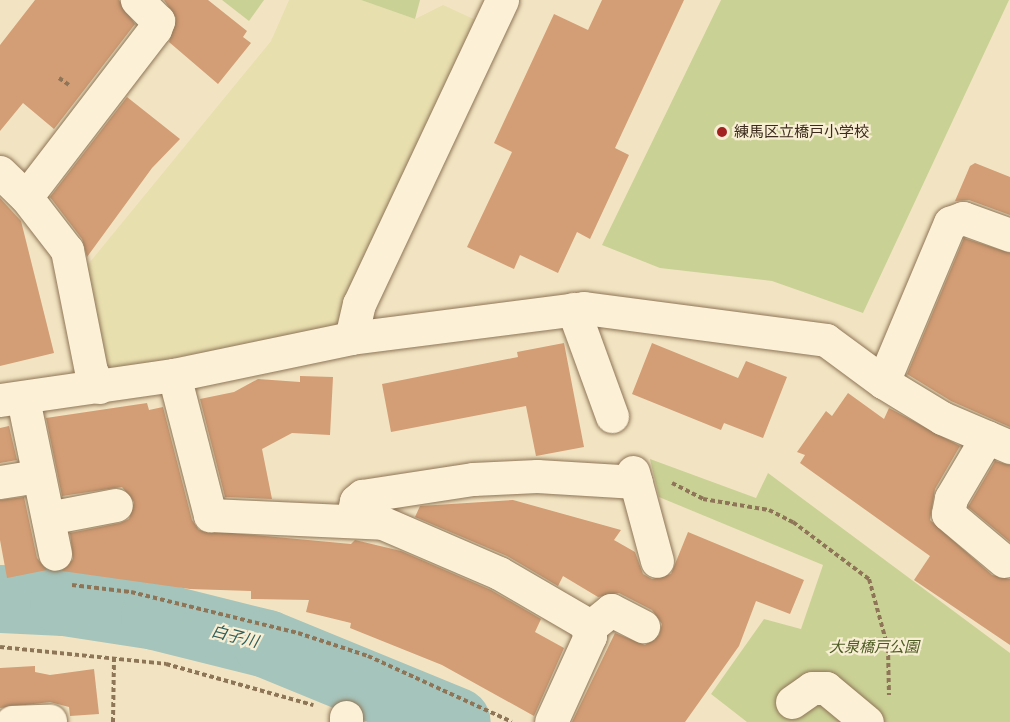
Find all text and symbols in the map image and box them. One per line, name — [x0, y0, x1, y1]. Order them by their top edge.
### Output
place label: 練馬区立橋戸小学校 — [734, 123, 869, 141]
marker: 練馬区立橋戸小学校 — [715, 125, 729, 139]
water label: 白子川 — [209, 621, 261, 651]
park label: 大泉橋戸公園 — [829, 638, 919, 656]

